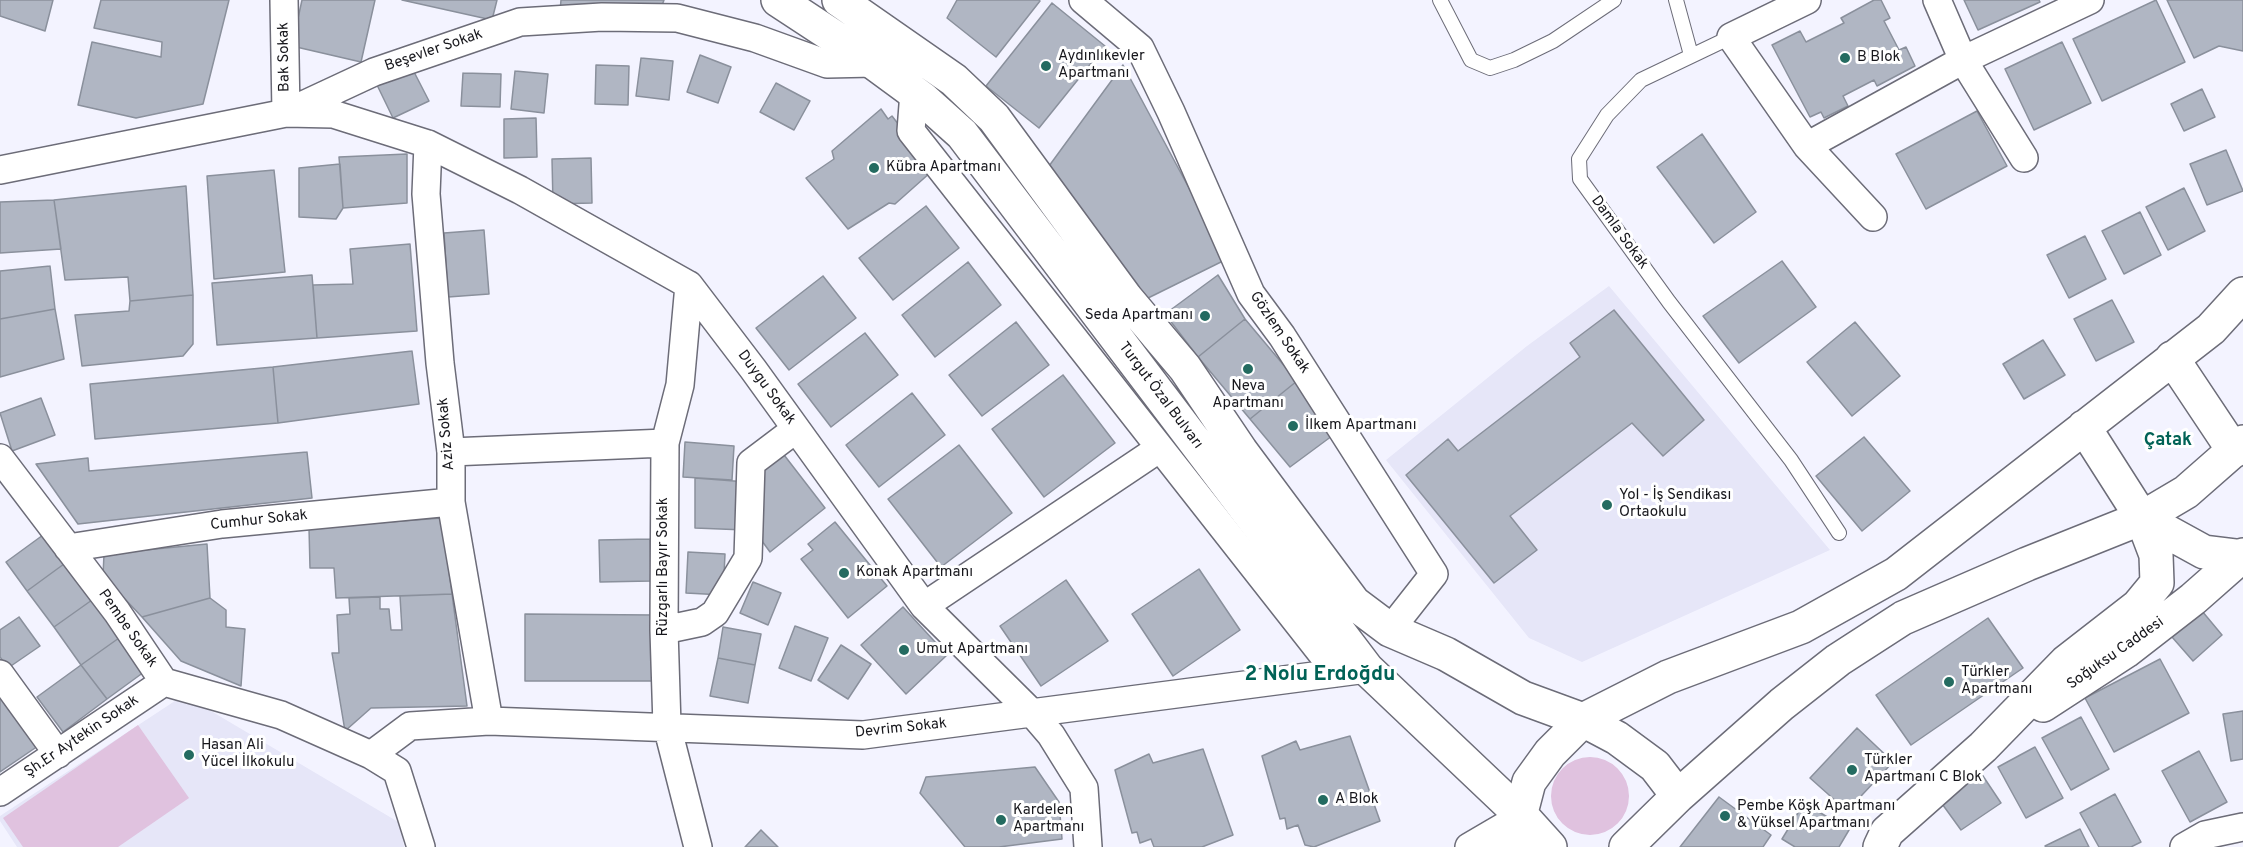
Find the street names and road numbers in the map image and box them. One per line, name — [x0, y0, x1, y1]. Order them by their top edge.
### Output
street label: Bak Sokak — [275, 22, 295, 92]
street label: Beşevler Sokak — [383, 26, 485, 76]
street label: Damla Sokak — [1586, 193, 1652, 273]
street label: Gözlem Sokak — [1245, 289, 1313, 377]
street label: Turgut Özal Bulvarı — [1114, 339, 1206, 453]
street label: Duygu Sokak — [733, 347, 799, 429]
street label: Aziz Sokak — [435, 397, 459, 471]
street label: Rüzgarlı Bayır Sokak — [655, 497, 673, 637]
street label: Cumhur Sokak — [209, 507, 309, 535]
street label: Pembe Sokak — [93, 586, 161, 672]
street label: Soğuksu Caddesi — [2064, 614, 2168, 694]
street label: Şh.Er Aytekin Sokak — [21, 692, 143, 782]
street label: Devrim Sokak — [854, 715, 948, 743]

